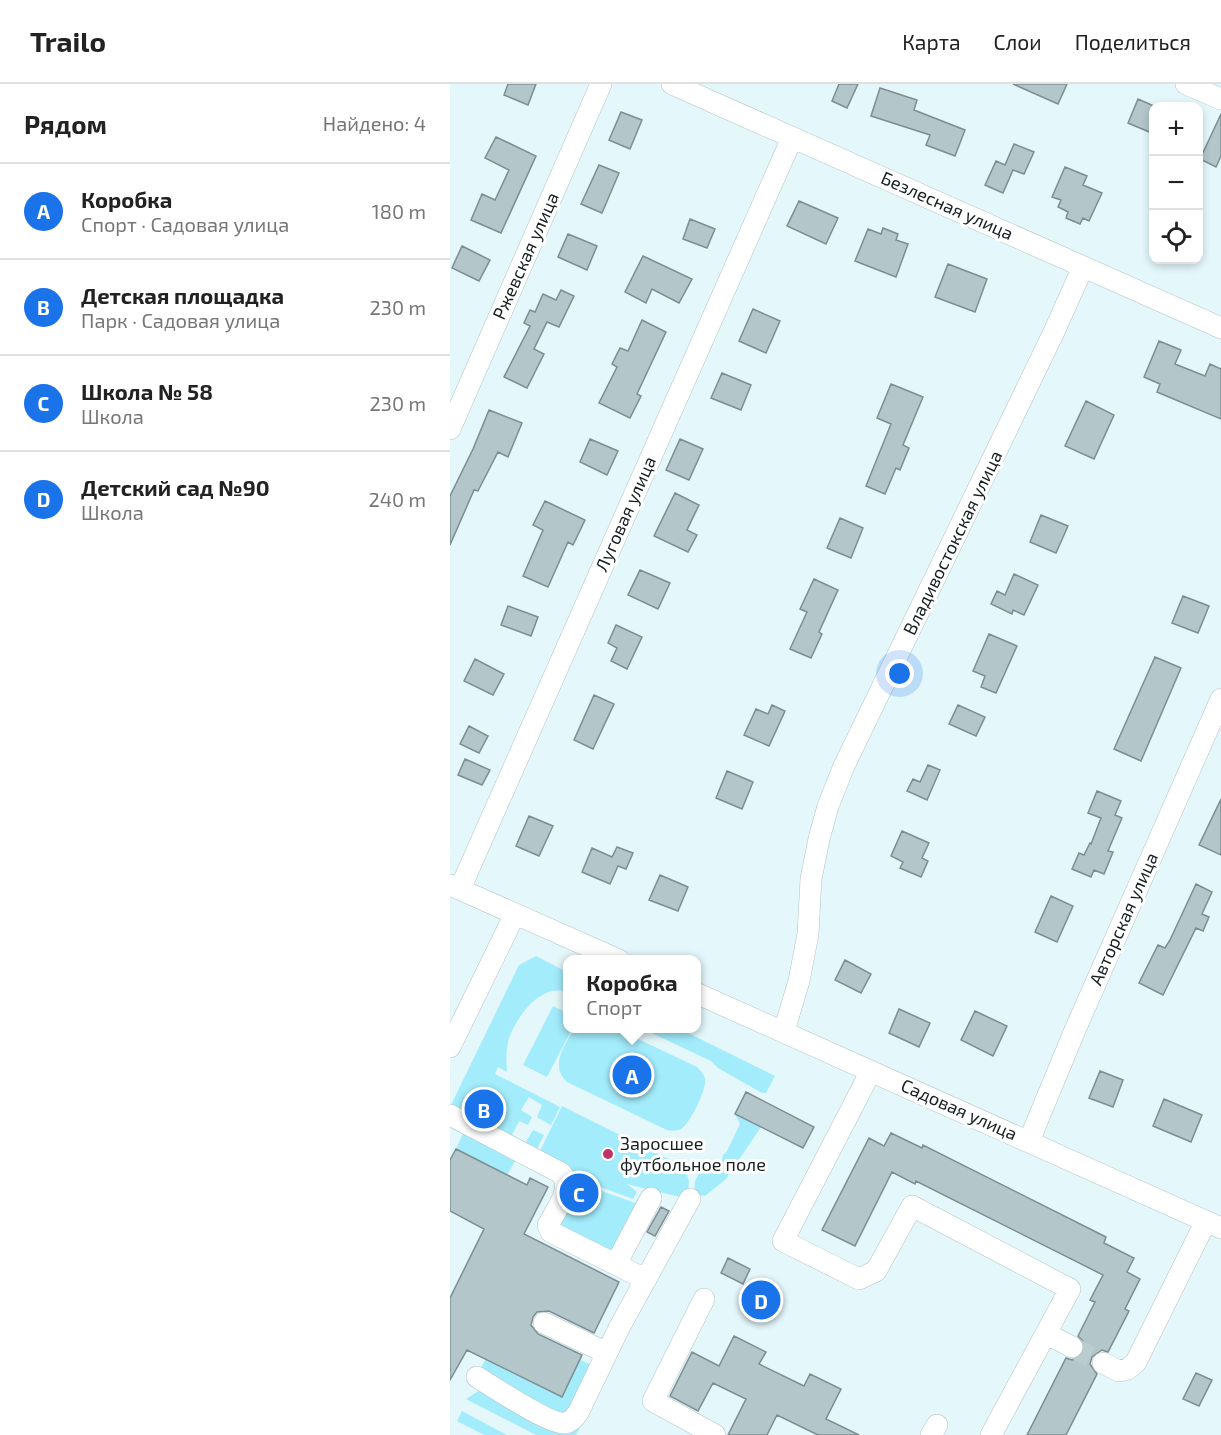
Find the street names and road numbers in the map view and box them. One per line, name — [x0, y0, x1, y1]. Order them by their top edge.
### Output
street label: Безлесная улица — [878, 166, 1017, 244]
street label: Ржевская улица — [487, 189, 563, 323]
street label: Владивостокская улица — [898, 447, 1006, 638]
street label: Луговая улица — [590, 453, 660, 575]
street label: Авторская улица — [1084, 849, 1162, 988]
street label: Садовая улица — [898, 1074, 1021, 1145]

